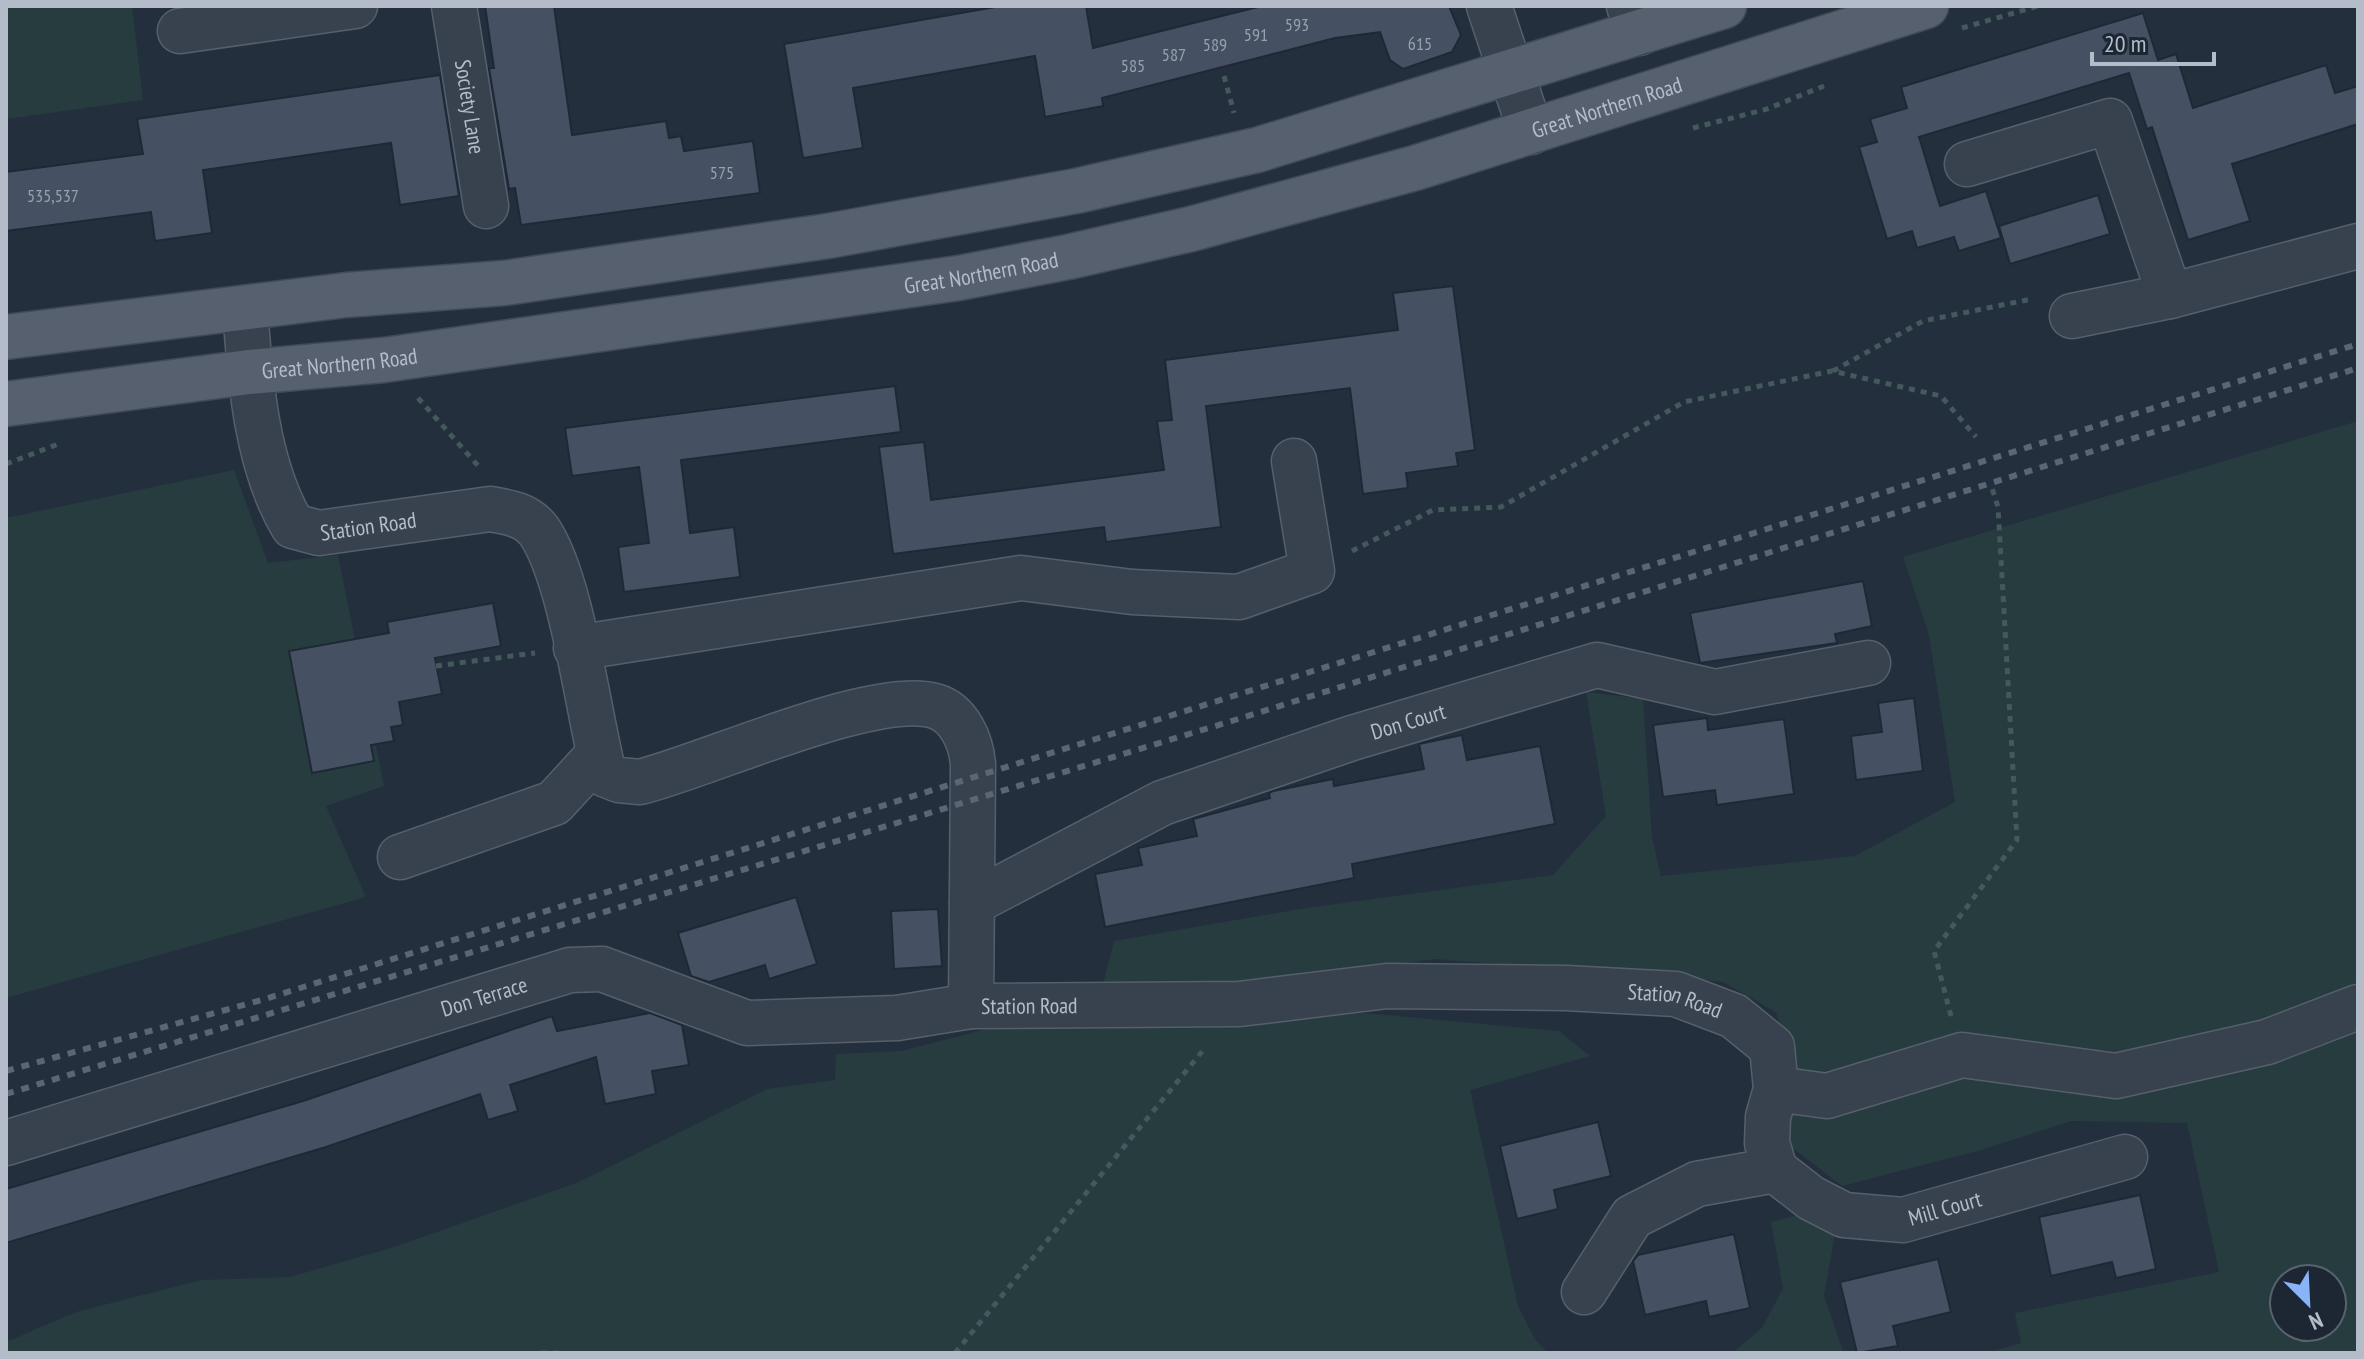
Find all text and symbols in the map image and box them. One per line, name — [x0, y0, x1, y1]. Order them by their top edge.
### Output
house number: 593 — [1285, 13, 1309, 36]
scale bar — [2092, 16, 2214, 66]
house number: 591 — [1244, 23, 1268, 46]
text: 20 m — [2104, 28, 2146, 59]
house number: 615 — [1408, 32, 1432, 55]
house number: 589 — [1203, 33, 1227, 56]
house number: 587 — [1162, 43, 1186, 66]
house number: 585 — [1121, 54, 1145, 77]
street label: Society Lane — [449, 57, 491, 156]
street label: Great Northern Road — [1528, 70, 1686, 144]
house number: 575 — [710, 161, 734, 184]
house number: 535,537 — [27, 184, 79, 207]
street label: Great Northern Road — [902, 245, 1060, 300]
street label: Great Northern Road — [261, 341, 419, 385]
street label: Station Road — [319, 506, 418, 547]
street label: Don Court — [1367, 697, 1449, 746]
street label: Don Terrace — [437, 970, 531, 1023]
street label: Station Road — [1627, 977, 1726, 1024]
street label: Station Road — [981, 991, 1078, 1020]
street label: Mill Court — [1905, 1184, 1985, 1232]
north arrow — [2268, 1263, 2348, 1343]
text: N — [2305, 1306, 2327, 1336]

